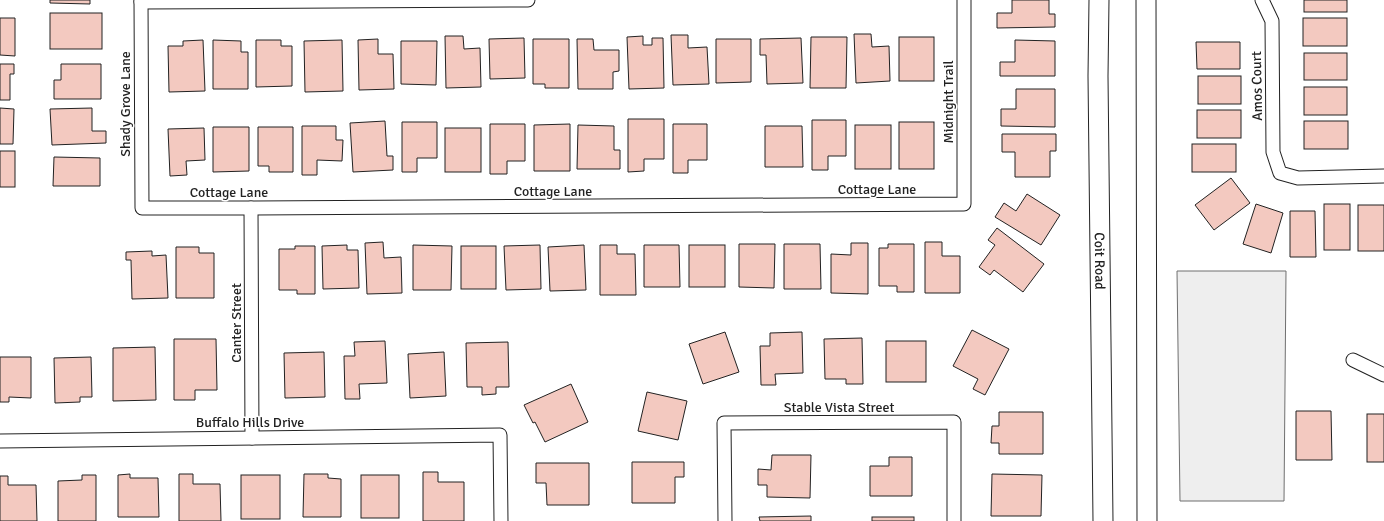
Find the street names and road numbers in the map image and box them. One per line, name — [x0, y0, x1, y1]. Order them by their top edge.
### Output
street label: Shady Grove Lane — [117, 51, 134, 157]
street label: Amos Court — [1248, 51, 1266, 121]
street label: Midnight Trail — [940, 60, 957, 144]
street label: Cottage Lane — [838, 181, 916, 198]
street label: Cottage Lane — [514, 183, 592, 200]
street label: Cottage Lane — [190, 184, 268, 201]
street label: Coit Road — [1091, 232, 1109, 290]
street label: Canter Street — [228, 283, 245, 363]
street label: Stable Vista Street — [784, 399, 894, 416]
street label: Buffalo Hills Drive — [196, 414, 304, 431]

